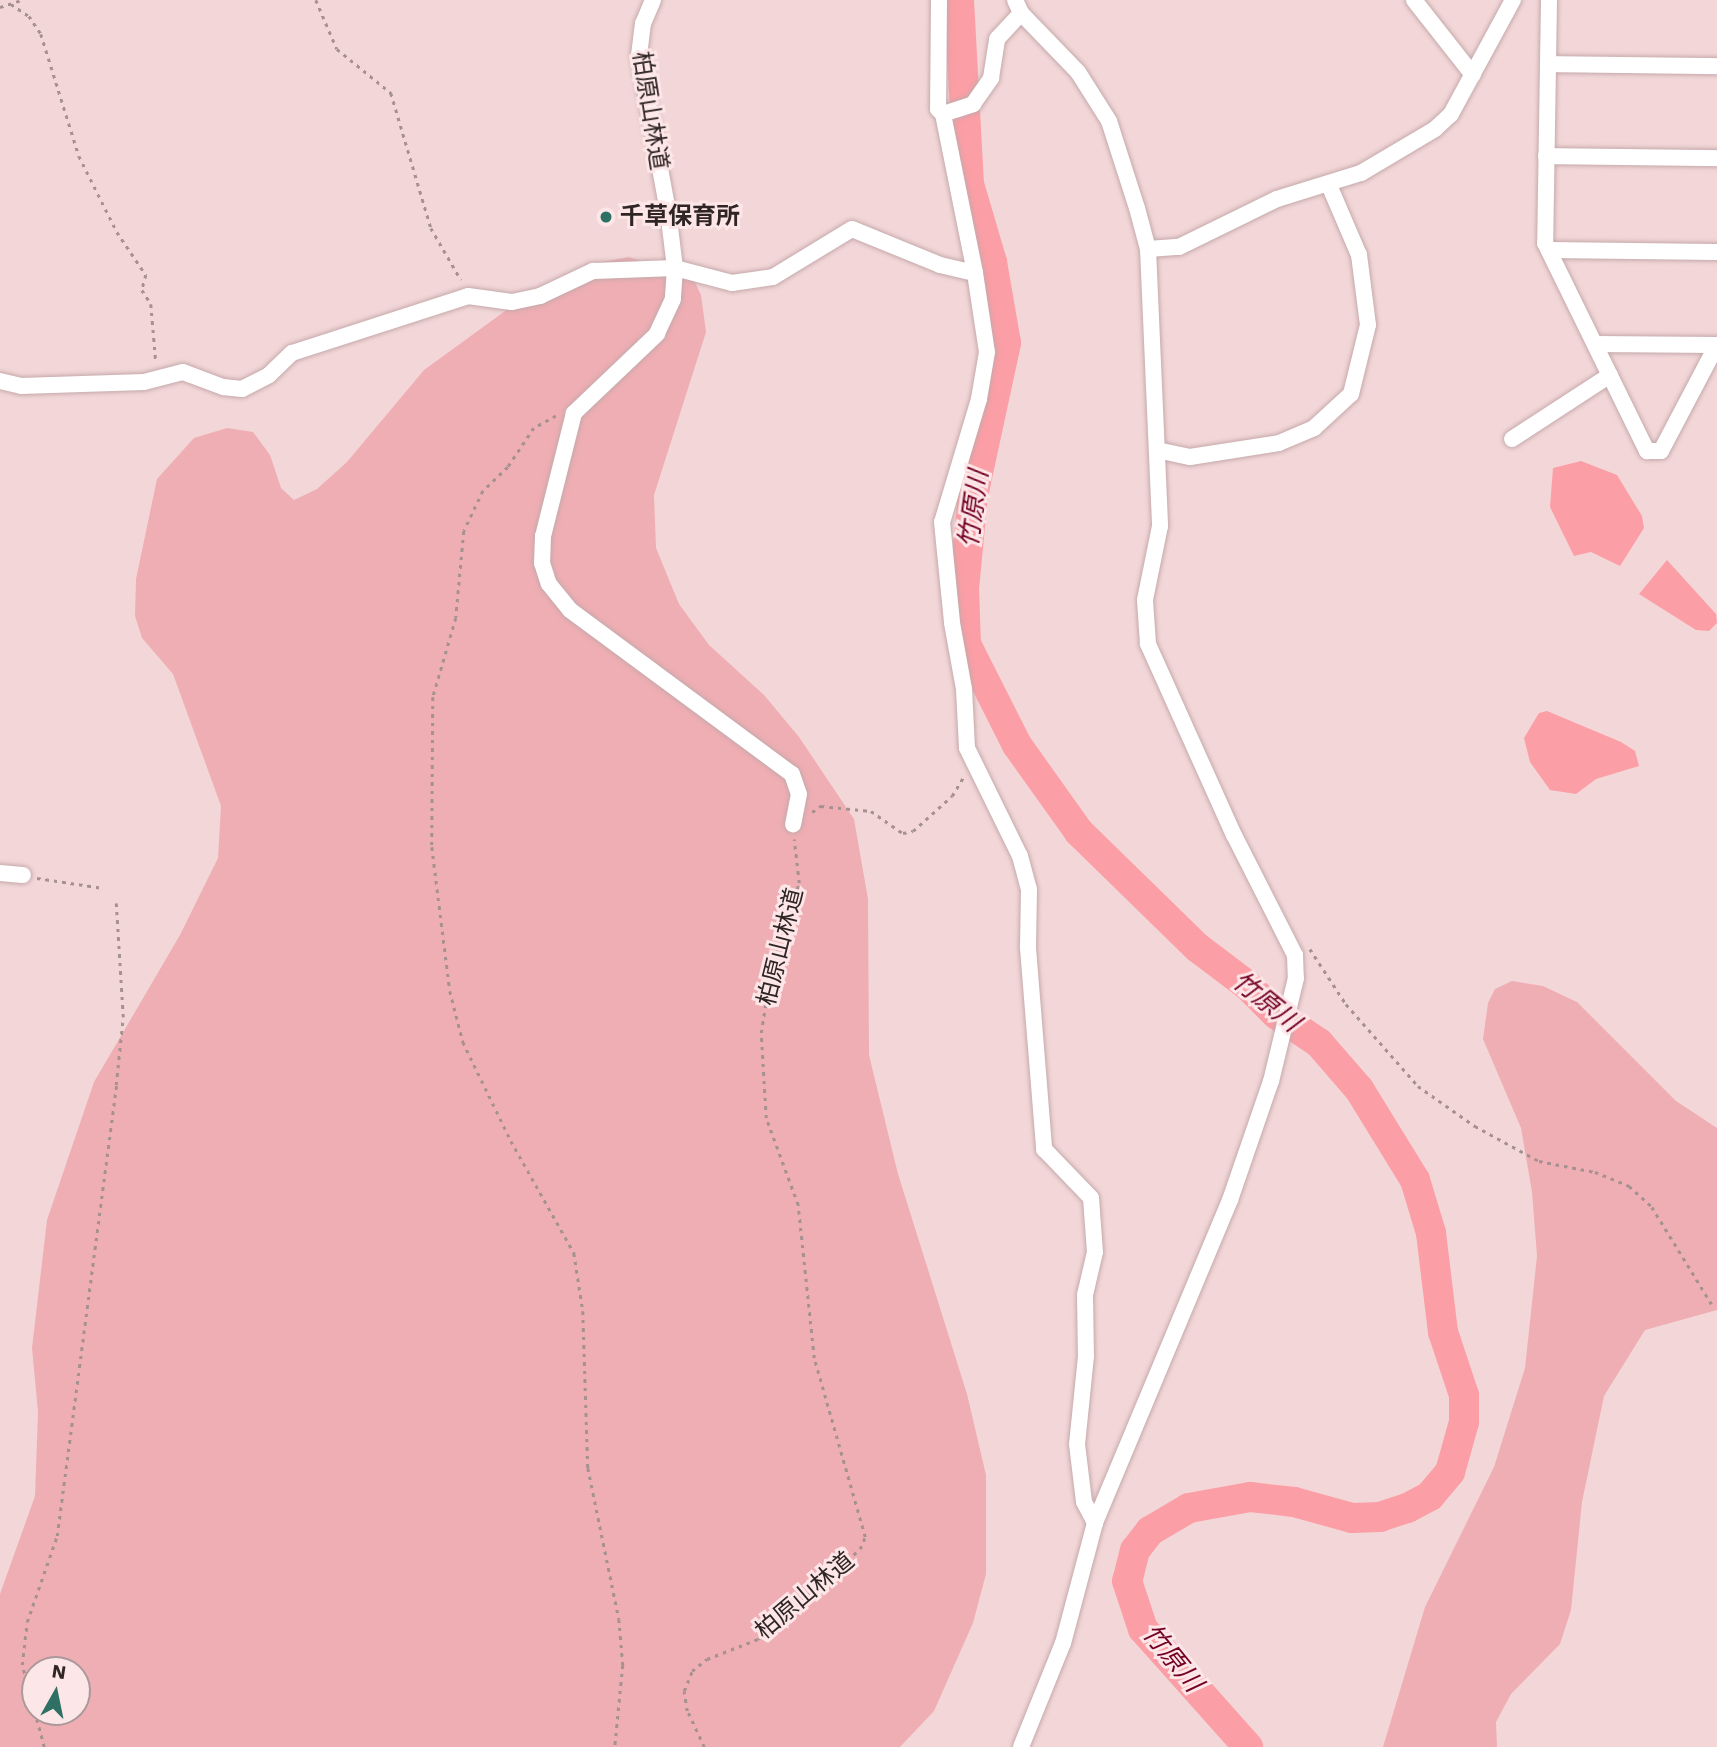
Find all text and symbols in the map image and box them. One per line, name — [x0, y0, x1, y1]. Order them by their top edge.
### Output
street label: 柏原山林道 — [626, 49, 674, 173]
place label: 千草保育所 — [620, 203, 740, 231]
marker: 千草保育所 — [598, 209, 614, 225]
water label: 竹原川 — [953, 468, 995, 550]
street label: 柏原山林道 — [753, 885, 809, 1009]
water label: 竹原川 — [1226, 965, 1306, 1039]
street label: 柏原山林道 — [750, 1546, 860, 1646]
water label: 竹原川 — [1135, 1618, 1209, 1698]
north arrow — [21, 1656, 91, 1726]
text: N — [50, 1659, 68, 1684]

